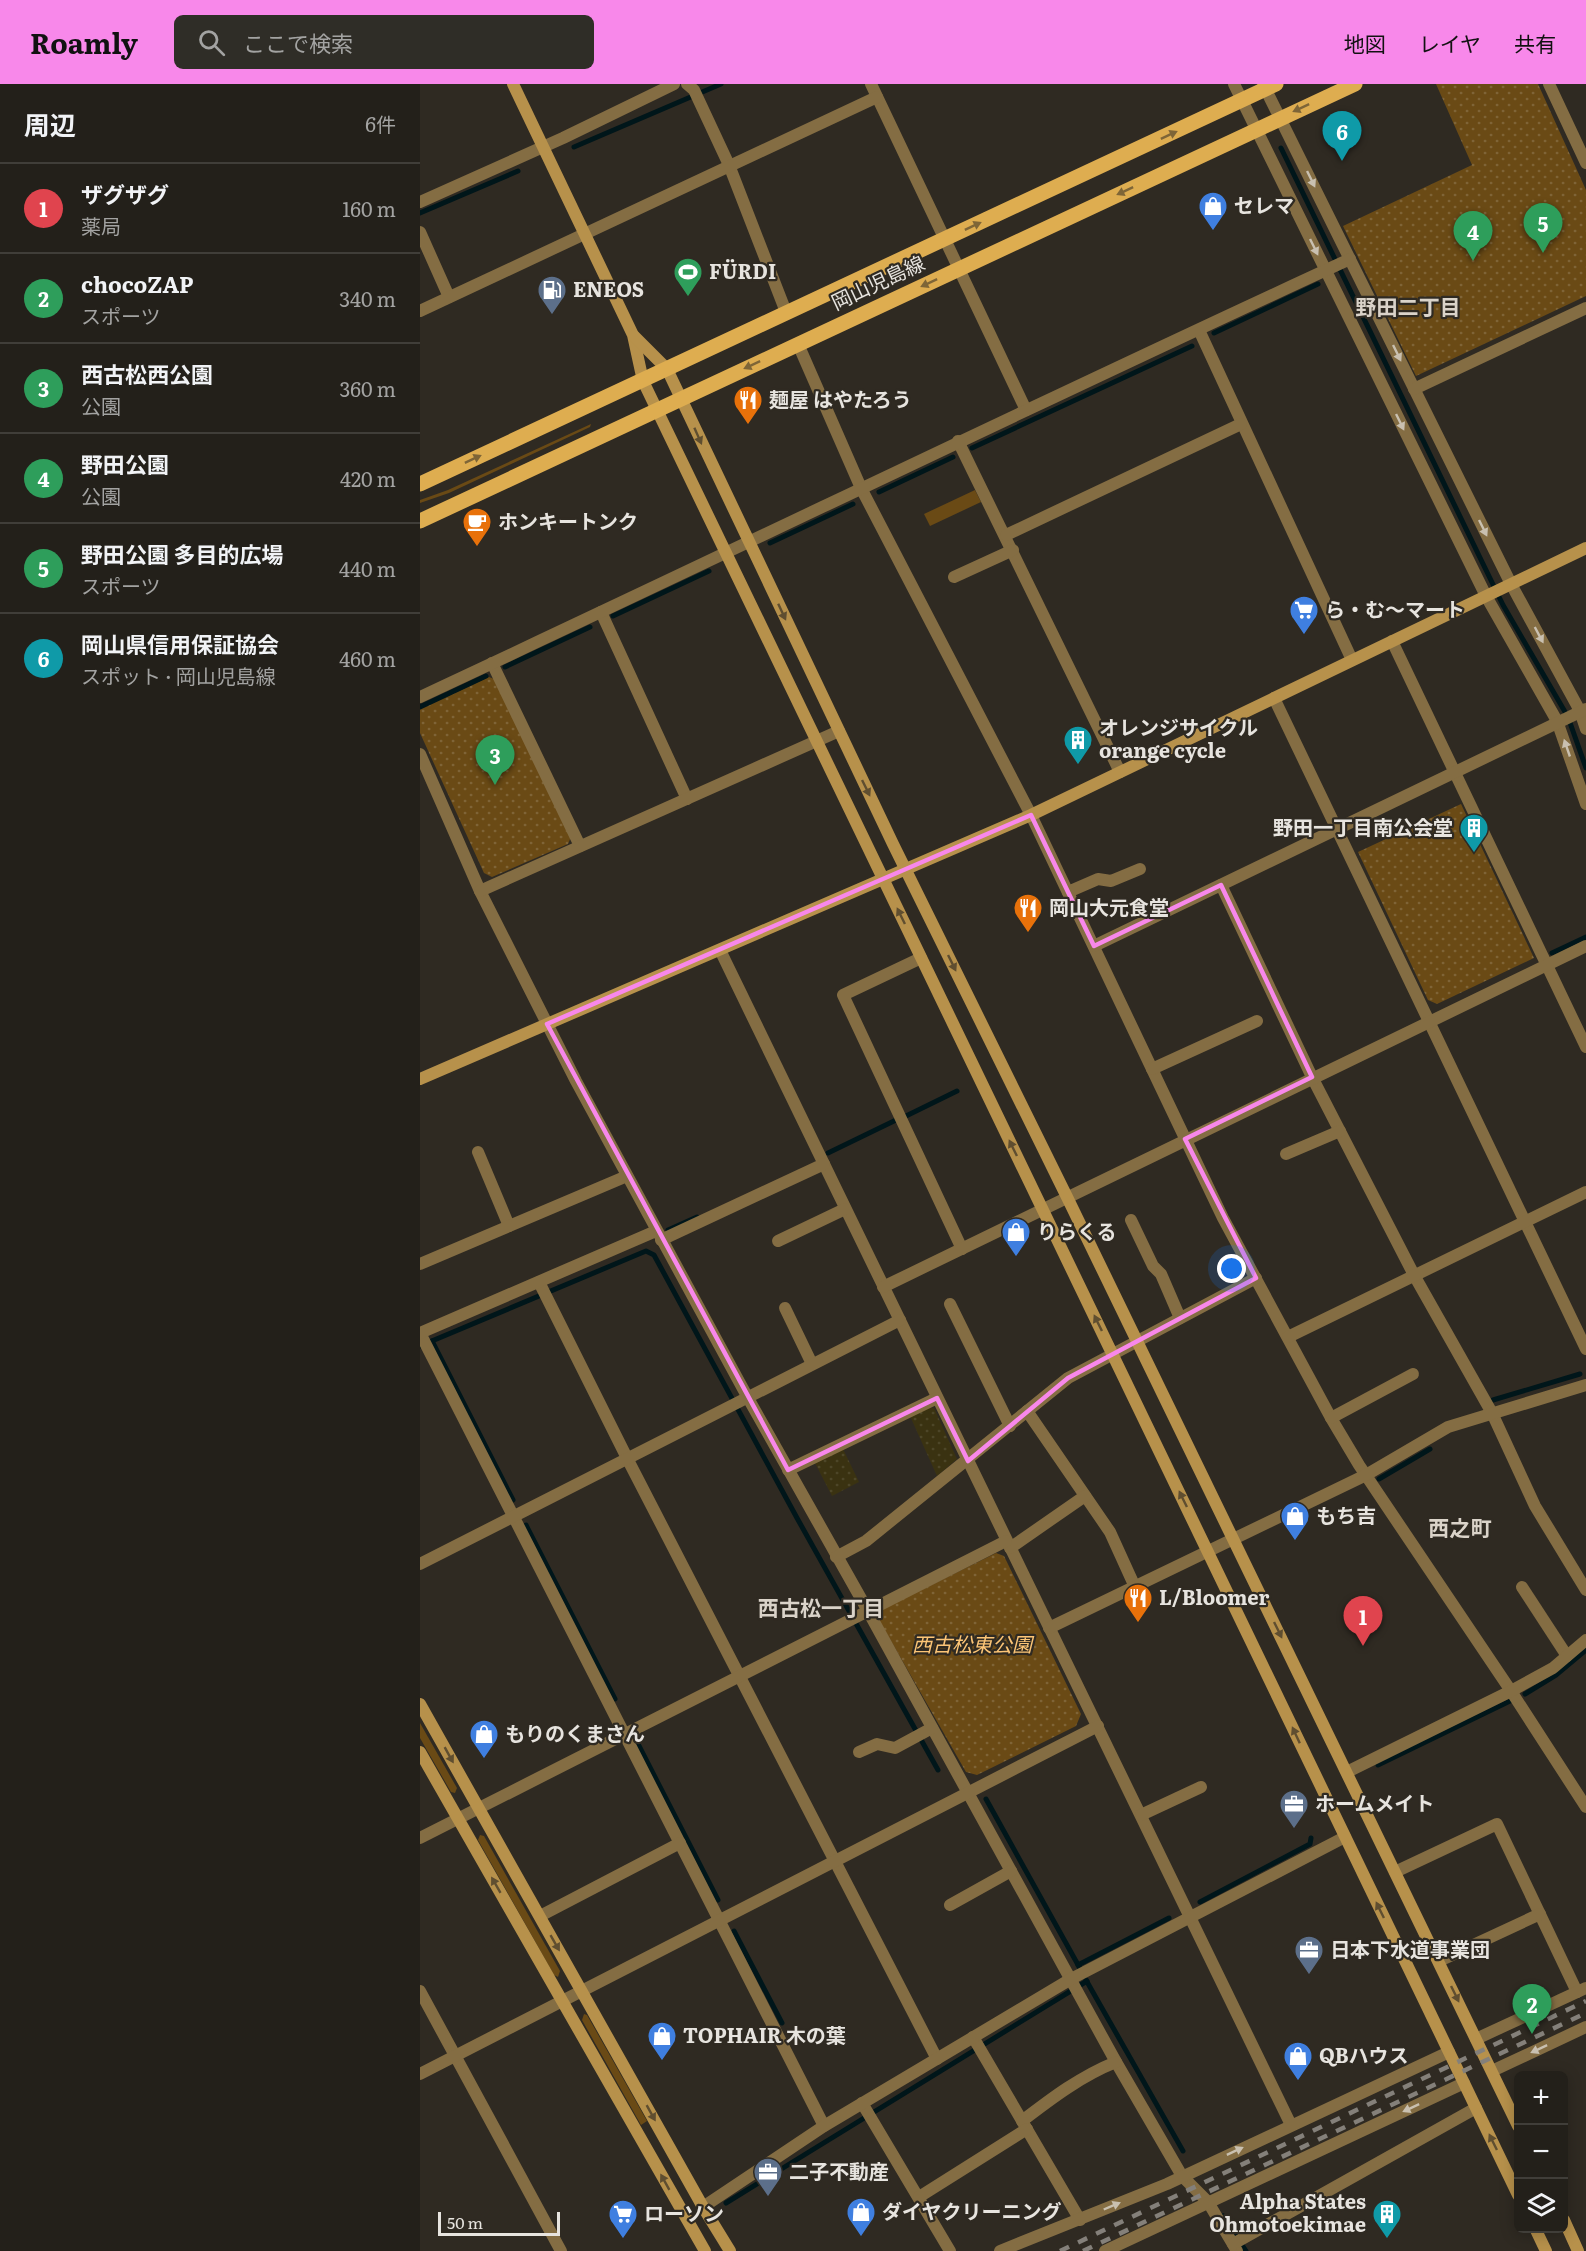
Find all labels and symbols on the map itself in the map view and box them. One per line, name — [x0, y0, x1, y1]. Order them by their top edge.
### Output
one-way arrow — [1293, 104, 1310, 113]
pin: 6 — [1322, 112, 1362, 161]
one-way arrow — [1161, 130, 1178, 139]
one-way arrow — [1306, 170, 1315, 187]
one-way arrow — [1116, 187, 1133, 196]
place label: セレマ — [1234, 189, 1294, 219]
shop icon: セレマ — [1197, 190, 1229, 232]
pin: 5 — [1524, 204, 1562, 253]
pin: 4 — [1454, 212, 1492, 261]
one-way arrow — [965, 222, 982, 231]
one-way arrow — [1310, 239, 1319, 256]
street label: 岡山児島線 — [826, 246, 929, 316]
place label: FÜRDI — [709, 255, 776, 285]
sports icon: FÜRDI — [672, 256, 704, 298]
place label: ENEOS — [573, 273, 644, 303]
fuel station icon: ENEOS — [536, 274, 568, 316]
one-way arrow — [921, 278, 938, 287]
district label: 野田二丁目 — [1356, 290, 1461, 321]
one-way arrow — [1392, 345, 1401, 362]
one-way arrow — [744, 360, 761, 369]
place label: 麺屋 はやたろう — [769, 383, 912, 413]
restaurant icon: 麺屋 はやたろう — [732, 384, 764, 426]
one-way arrow — [1396, 414, 1405, 431]
one-way arrow — [693, 428, 702, 445]
one-way arrow — [464, 454, 481, 463]
place label: ホンキートンク — [498, 505, 638, 535]
cafe icon: ホンキートンク — [461, 506, 493, 548]
one-way arrow — [1479, 520, 1488, 537]
place label: ら・む～マート — [1325, 593, 1465, 623]
supermarket icon: ら・む～マート — [1288, 594, 1320, 636]
one-way arrow — [778, 603, 787, 620]
one-way arrow — [1534, 627, 1544, 644]
place label: オレンジサイクル orange cycle — [1099, 711, 1258, 764]
building icon: オレンジサイクル orange cycle — [1062, 724, 1094, 766]
pin: 3 — [476, 736, 514, 785]
one-way arrow — [1562, 739, 1571, 757]
one-way arrow — [862, 779, 871, 796]
place label: 野田一丁目南公会堂 — [1273, 811, 1453, 841]
building icon: 野田一丁目南公会堂 — [1458, 812, 1490, 854]
place label: 岡山大元食堂 — [1049, 891, 1169, 921]
restaurant icon: 岡山大元食堂 — [1012, 892, 1044, 934]
one-way arrow — [896, 907, 906, 924]
one-way arrow — [948, 954, 957, 971]
one-way arrow — [1009, 1139, 1018, 1156]
place label: りらくる — [1037, 1215, 1117, 1245]
shop icon: りらくる — [1000, 1216, 1032, 1258]
your location — [1217, 1254, 1246, 1283]
one-way arrow — [1094, 1315, 1103, 1332]
one-way arrow — [1179, 1490, 1188, 1507]
place label: もち吉 — [1316, 1499, 1376, 1529]
shop icon: もち吉 — [1279, 1500, 1311, 1542]
district label: 西之町 — [1429, 1511, 1492, 1542]
place label: L/Bloomer — [1159, 1581, 1269, 1611]
restaurant icon: L/Bloomer — [1122, 1582, 1154, 1624]
district label: 西古松一丁目 — [758, 1591, 884, 1622]
pin: 1 — [1344, 1596, 1382, 1646]
one-way arrow — [1273, 1621, 1282, 1638]
park label: 西古松東公園 — [912, 1628, 1035, 1658]
place label: もりのくまさん — [505, 1717, 645, 1747]
shop icon: もりのくまさん — [468, 1718, 500, 1760]
one-way arrow — [1291, 1726, 1300, 1743]
one-way arrow — [443, 1747, 454, 1763]
place label: ホームメイト — [1315, 1787, 1434, 1817]
office icon: ホームメイト — [1278, 1788, 1310, 1830]
one-way arrow — [491, 1876, 501, 1893]
one-way arrow — [1376, 1902, 1385, 1919]
place label: 日本下水道事業団 — [1330, 1933, 1490, 1963]
office icon: 日本下水道事業団 — [1293, 1934, 1325, 1976]
one-way arrow — [550, 1935, 560, 1952]
pin: 2 — [1512, 1984, 1552, 2034]
one-way arrow — [1450, 1986, 1459, 2003]
place label: TOPHAIR 木の葉 — [683, 2019, 846, 2049]
shop icon: TOPHAIR 木の葉 — [646, 2020, 678, 2062]
place label: QBハウス — [1319, 2039, 1409, 2069]
shop icon: QBハウス — [1282, 2040, 1314, 2082]
one-way arrow — [1531, 2044, 1548, 2053]
one-way arrow — [1402, 2103, 1419, 2112]
one-way arrow — [646, 2105, 656, 2122]
one-way arrow — [1488, 2134, 1498, 2151]
one-way arrow — [1226, 2147, 1243, 2156]
place label: 二子不動産 — [789, 2155, 889, 2185]
office icon: 二子不動産 — [752, 2156, 784, 2198]
one-way arrow — [660, 2174, 670, 2191]
place label: Alpha States Ohmotoekimae — [1209, 2185, 1366, 2238]
place label: ダイヤクリーニング — [882, 2195, 1061, 2225]
shop icon: ダイヤクリーニング — [845, 2196, 877, 2238]
place label: ローソン — [644, 2197, 724, 2227]
supermarket icon: ローソン — [607, 2198, 639, 2240]
building icon: Alpha States Ohmotoekimae — [1371, 2198, 1403, 2240]
one-way arrow — [1104, 2201, 1122, 2211]
scale bar — [438, 2209, 560, 2236]

